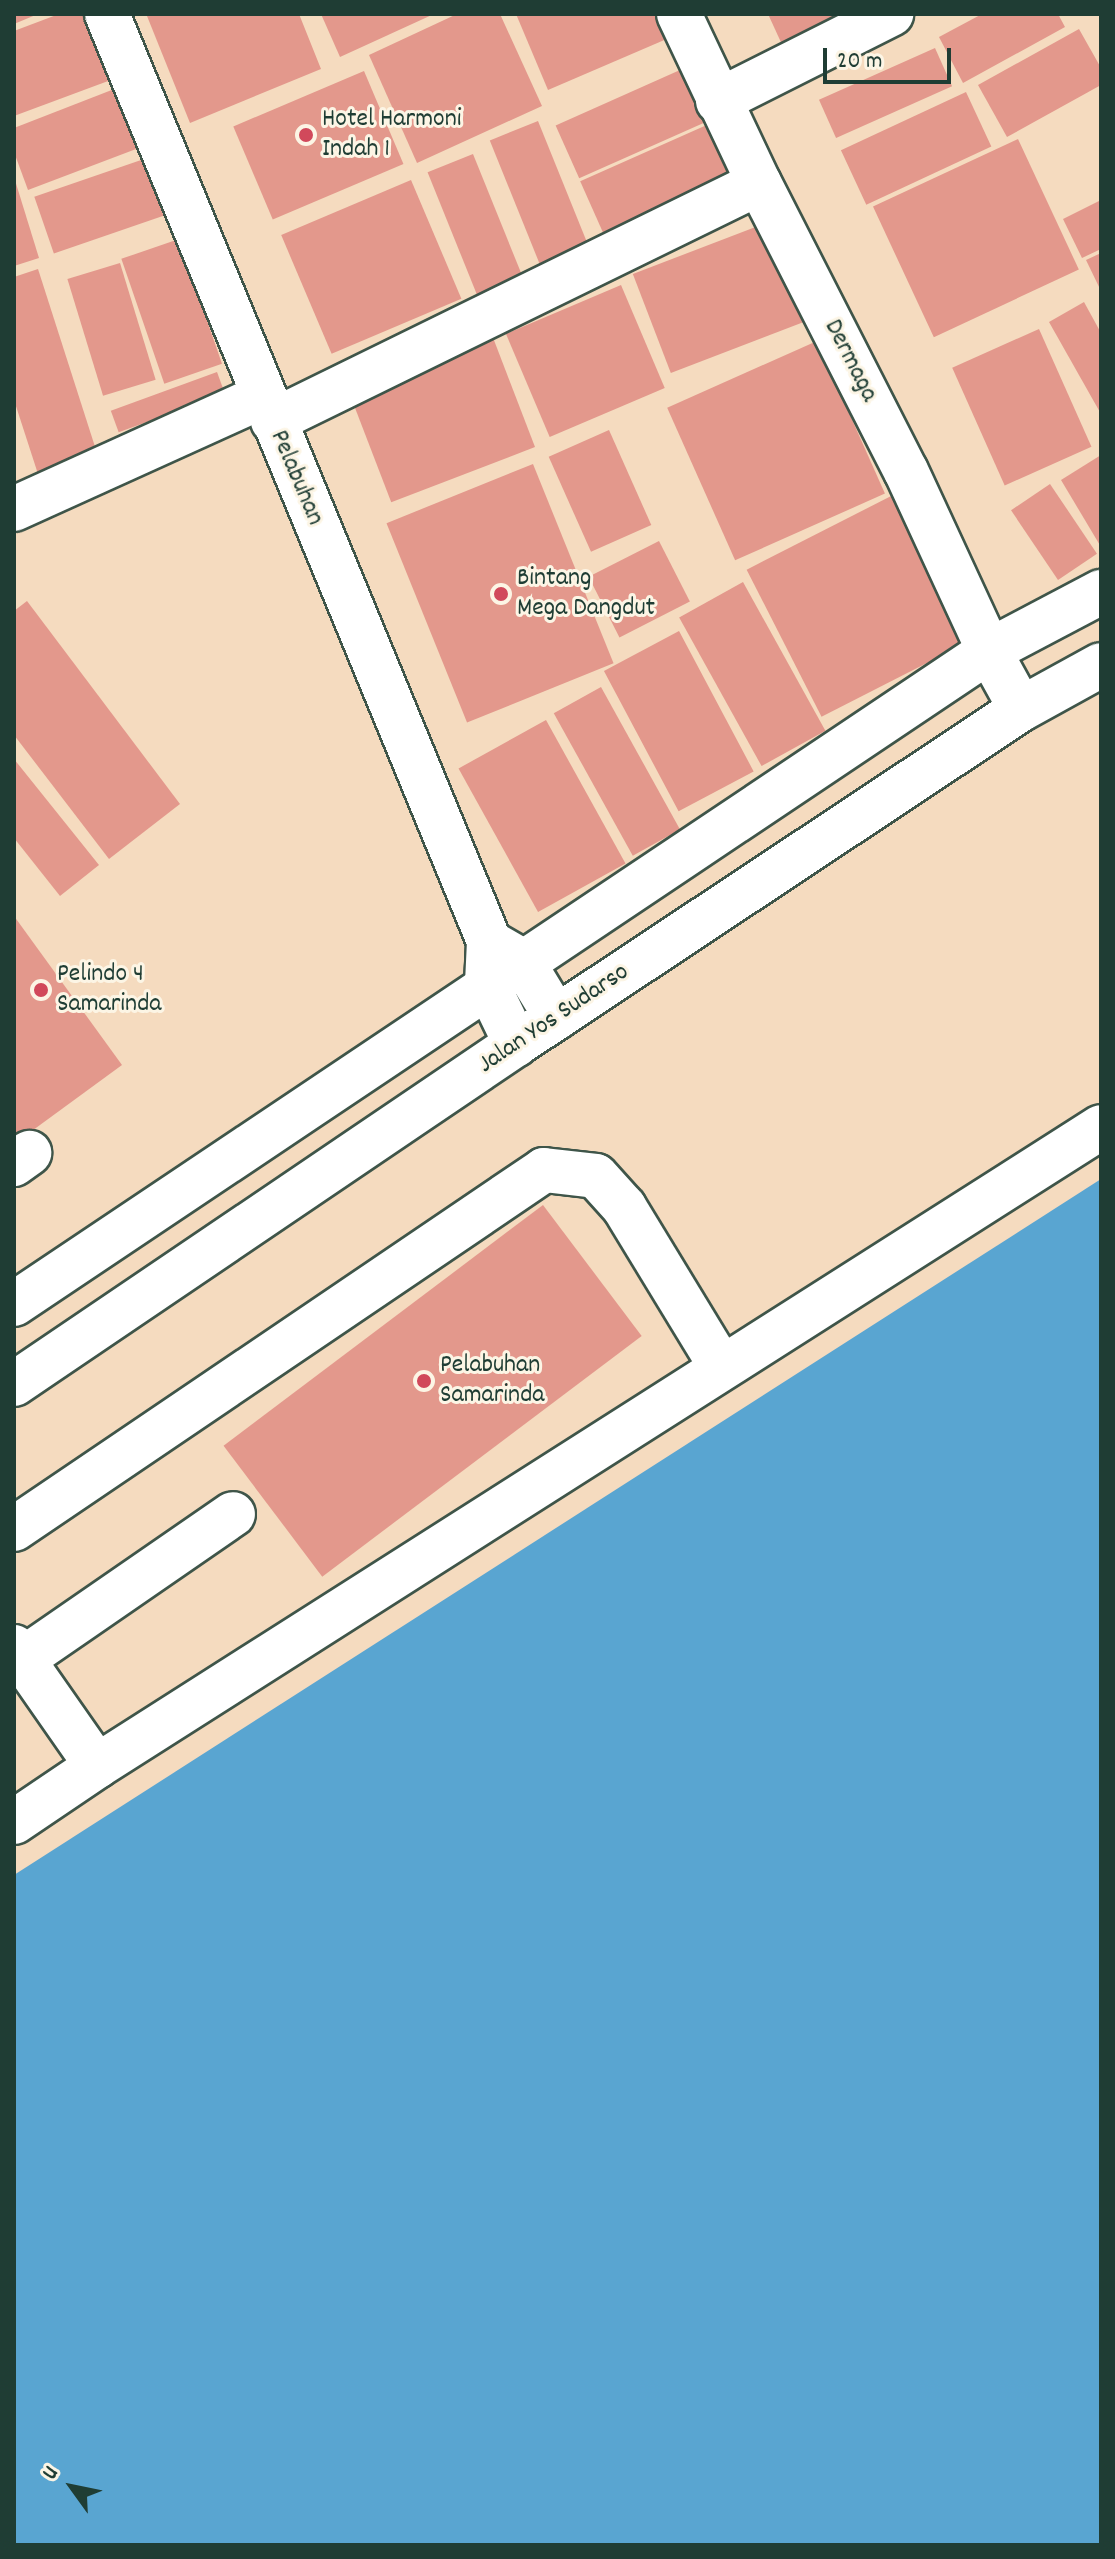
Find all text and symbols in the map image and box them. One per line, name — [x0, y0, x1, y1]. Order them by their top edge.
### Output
scale bar — [827, 32, 955, 82]
text: 20 m — [837, 45, 883, 79]
place label: Hotel Harmoni Indah 1 — [322, 104, 461, 166]
marker: Hotel Harmoni Indah 1 — [297, 126, 315, 144]
street label: Dermaga — [816, 315, 884, 407]
street label: Pelabuhan — [262, 426, 330, 530]
place label: Bintang Mega Dangdut — [517, 563, 655, 624]
marker: Bintang Mega Dangdut — [492, 585, 510, 603]
street label: Jalan Yos Sudarso — [473, 957, 635, 1081]
place label: Pelindo 4 Samarinda — [57, 959, 162, 1020]
marker: Pelindo 4 Samarinda — [32, 981, 50, 999]
place label: Pelabuhan Samarinda — [440, 1350, 545, 1412]
marker: Pelabuhan Samarinda — [415, 1372, 433, 1390]
north arrow — [32, 2447, 112, 2527]
text: U — [36, 2461, 67, 2487]

